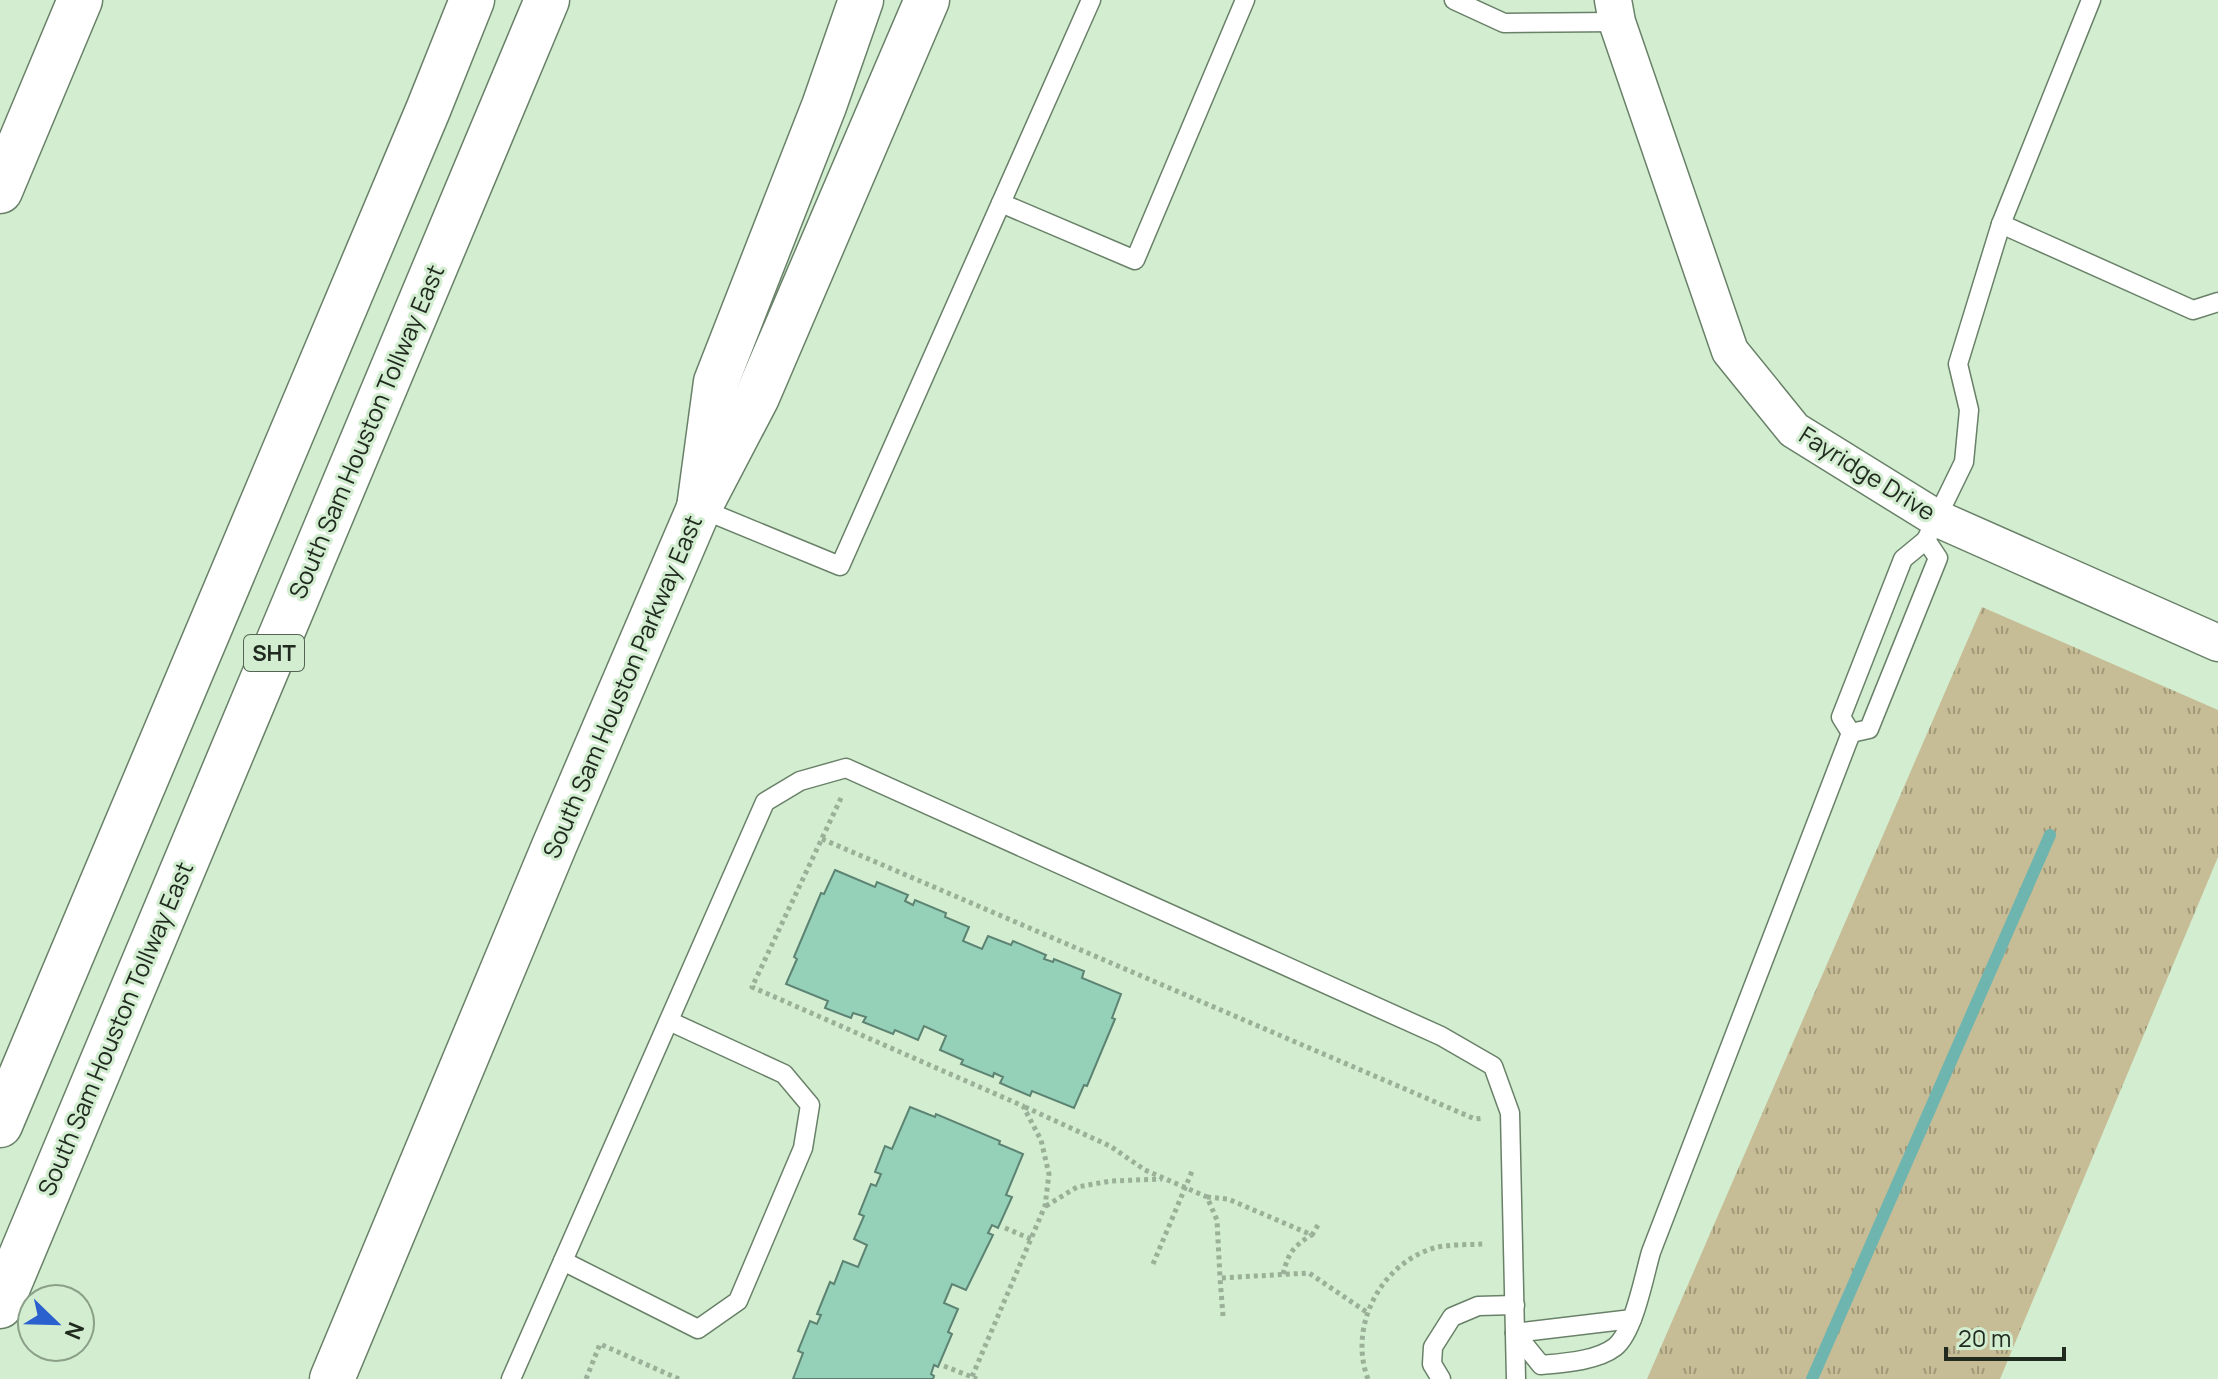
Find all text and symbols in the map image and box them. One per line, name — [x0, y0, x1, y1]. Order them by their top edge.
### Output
street label: South Sam Houston Tollway East — [280, 259, 451, 603]
street label: Fayridge Drive — [1794, 418, 1942, 528]
street label: South Sam Houston Parkway East — [534, 510, 709, 863]
road number: SHT — [244, 635, 304, 671]
street label: South Sam Houston Tollway East — [29, 856, 200, 1200]
north arrow — [16, 1283, 96, 1363]
scale bar — [1946, 1311, 2064, 1361]
text: N — [58, 1318, 91, 1344]
text: 20 m — [1958, 1321, 2011, 1354]

